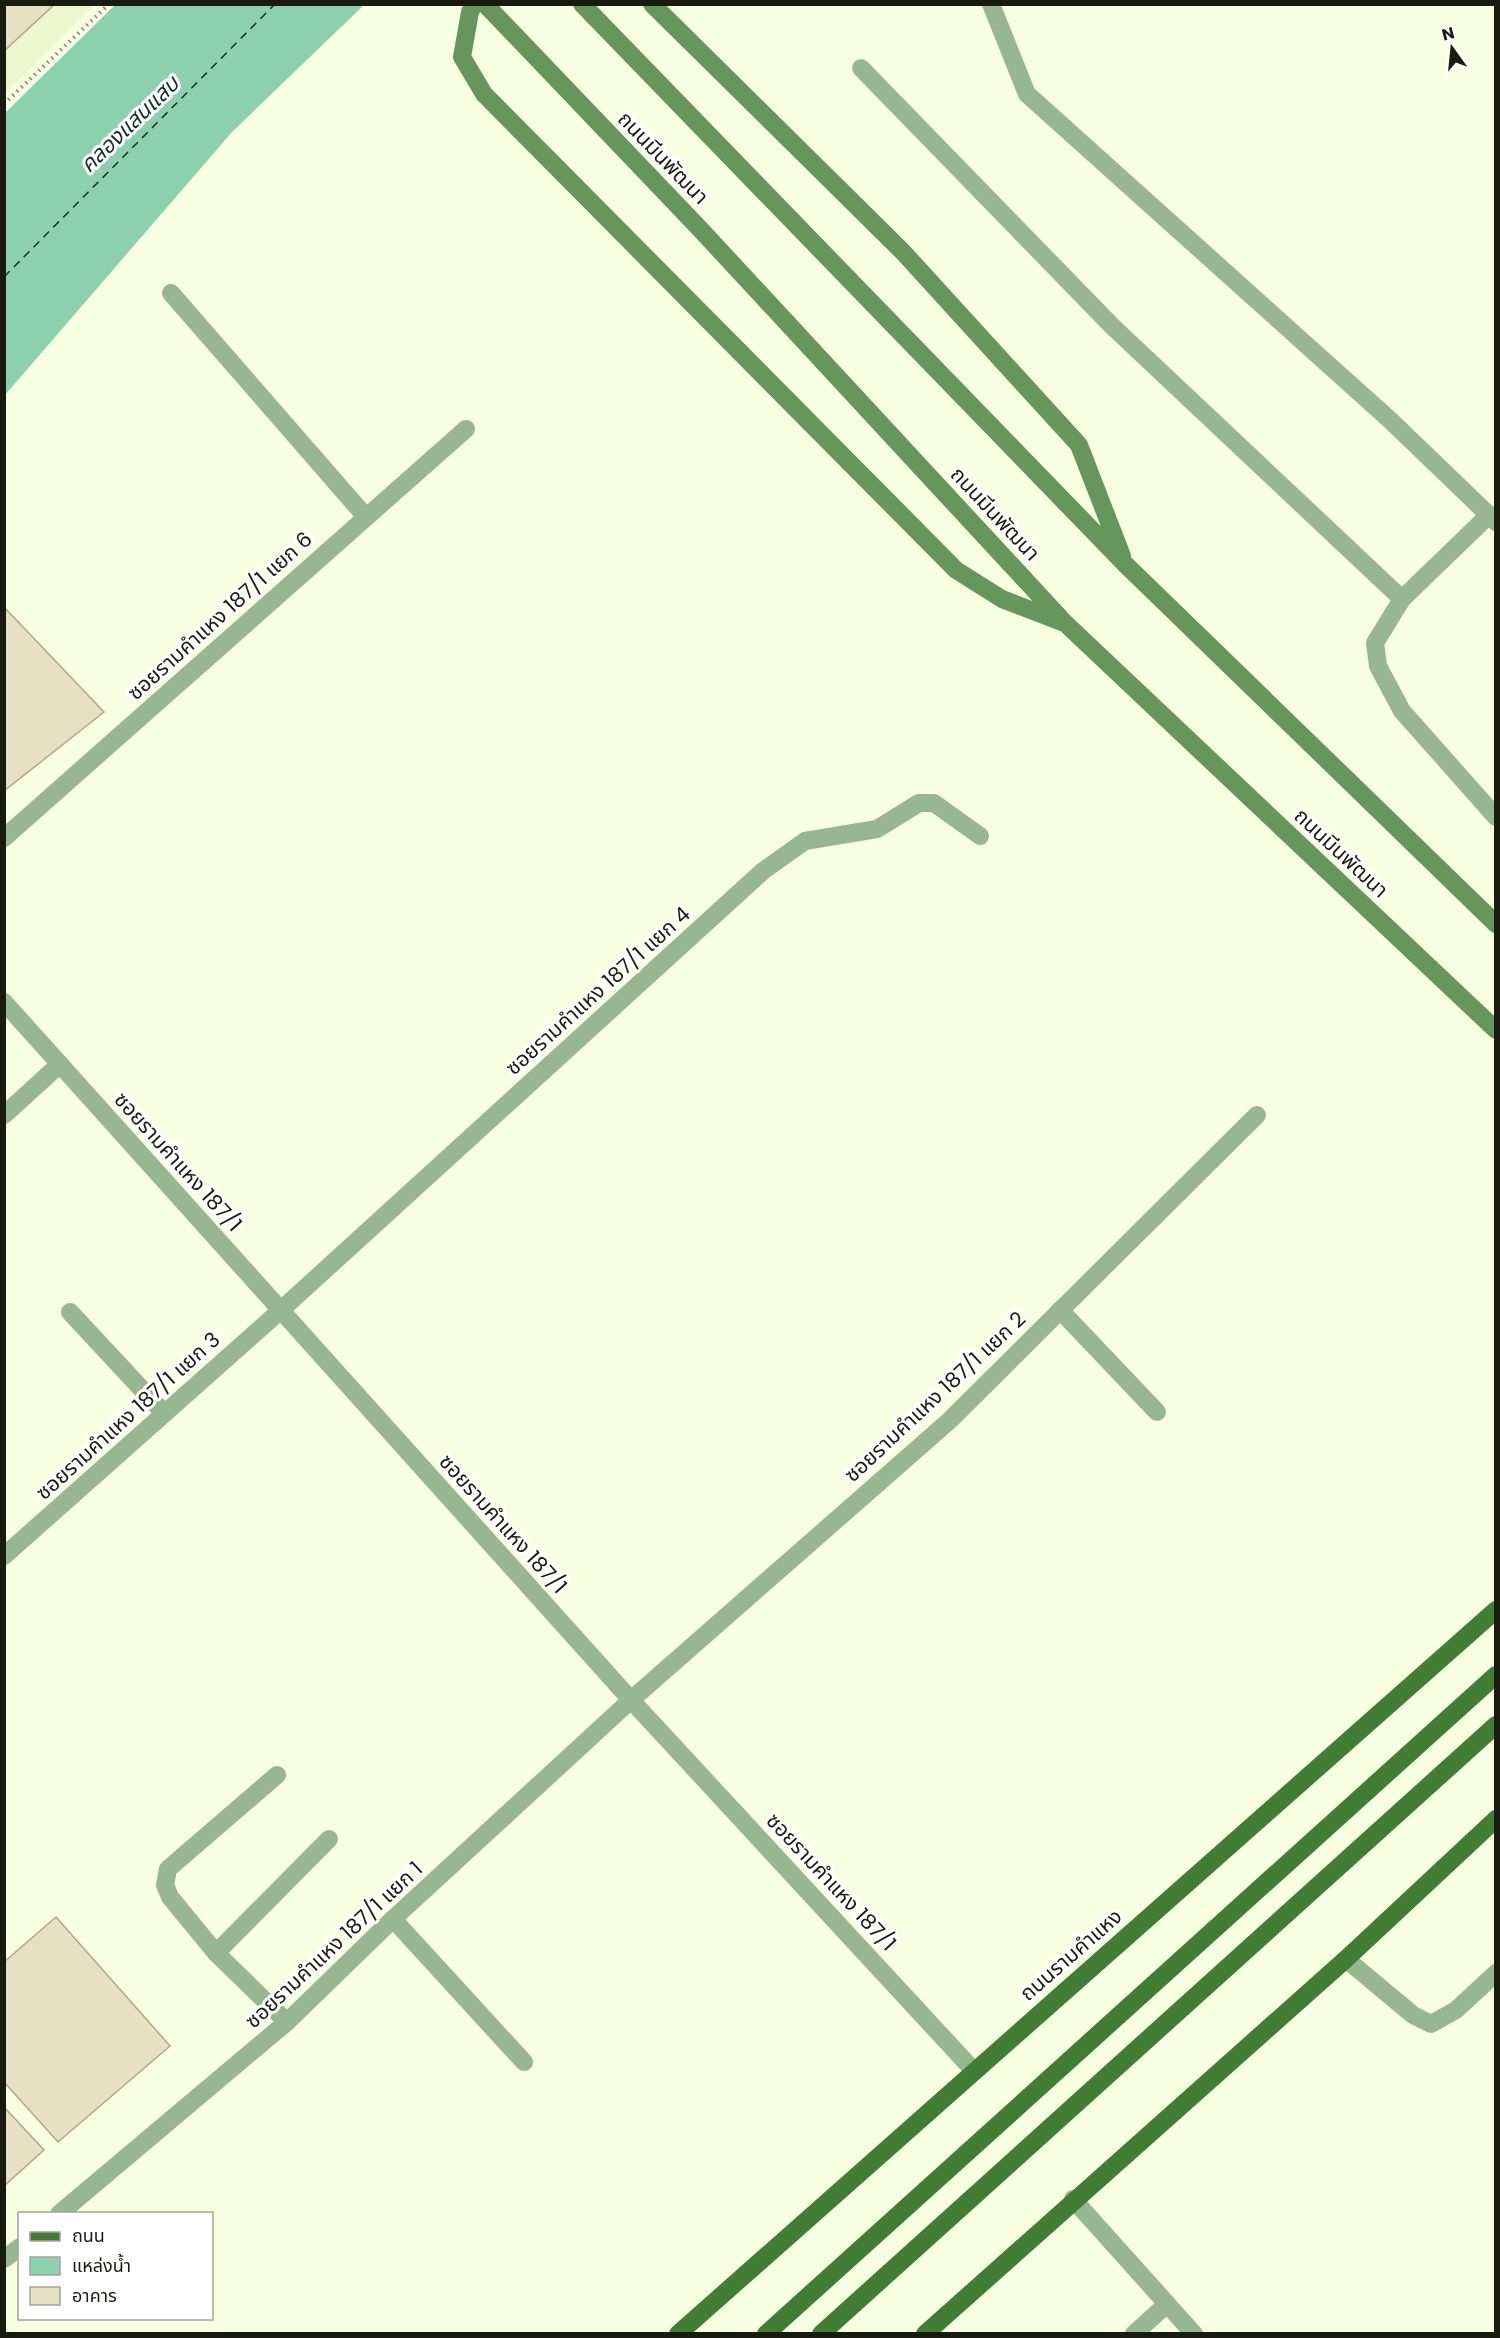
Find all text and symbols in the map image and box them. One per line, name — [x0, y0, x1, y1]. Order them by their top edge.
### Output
north arrow — [1422, 18, 1482, 78]
text: N — [1439, 21, 1457, 47]
water label: คลองแสนแสบ — [73, 68, 187, 180]
street label: ถนนมีนพัฒนา — [612, 105, 715, 211]
street label: ถนนมีนพัฒนา — [944, 460, 1047, 567]
street label: ซอยรามคำแหง 187/1 แยก 6 — [121, 525, 318, 707]
street label: ถนนมีนพัฒนา — [1288, 801, 1395, 904]
street label: ซอยรามคำแหง 187/1 แยก 4 — [499, 900, 696, 1081]
street label: ซอยรามคำแหง 187/1 — [108, 1086, 249, 1238]
street label: ซอยรามคำแหง 187/1 แยก 2 — [838, 1305, 1032, 1488]
street label: ซอยรามคำแหง 187/1 แยก 3 — [29, 1325, 226, 1506]
street label: ซอยรามคำแหง 187/1 — [433, 1448, 574, 1600]
street label: ซอยรามคำแหง 187/1 — [760, 1806, 903, 1957]
street label: ซอยรามคำแหง 187/1 แยก 1 — [239, 1855, 429, 2035]
street label: ถนนรามคำแหง — [1013, 1902, 1128, 2007]
legend — [18, 2212, 213, 2320]
text: ถนน — [72, 2223, 105, 2248]
text: แหล่งน้ำ — [72, 2253, 131, 2278]
text: อาคาร — [72, 2283, 117, 2308]

